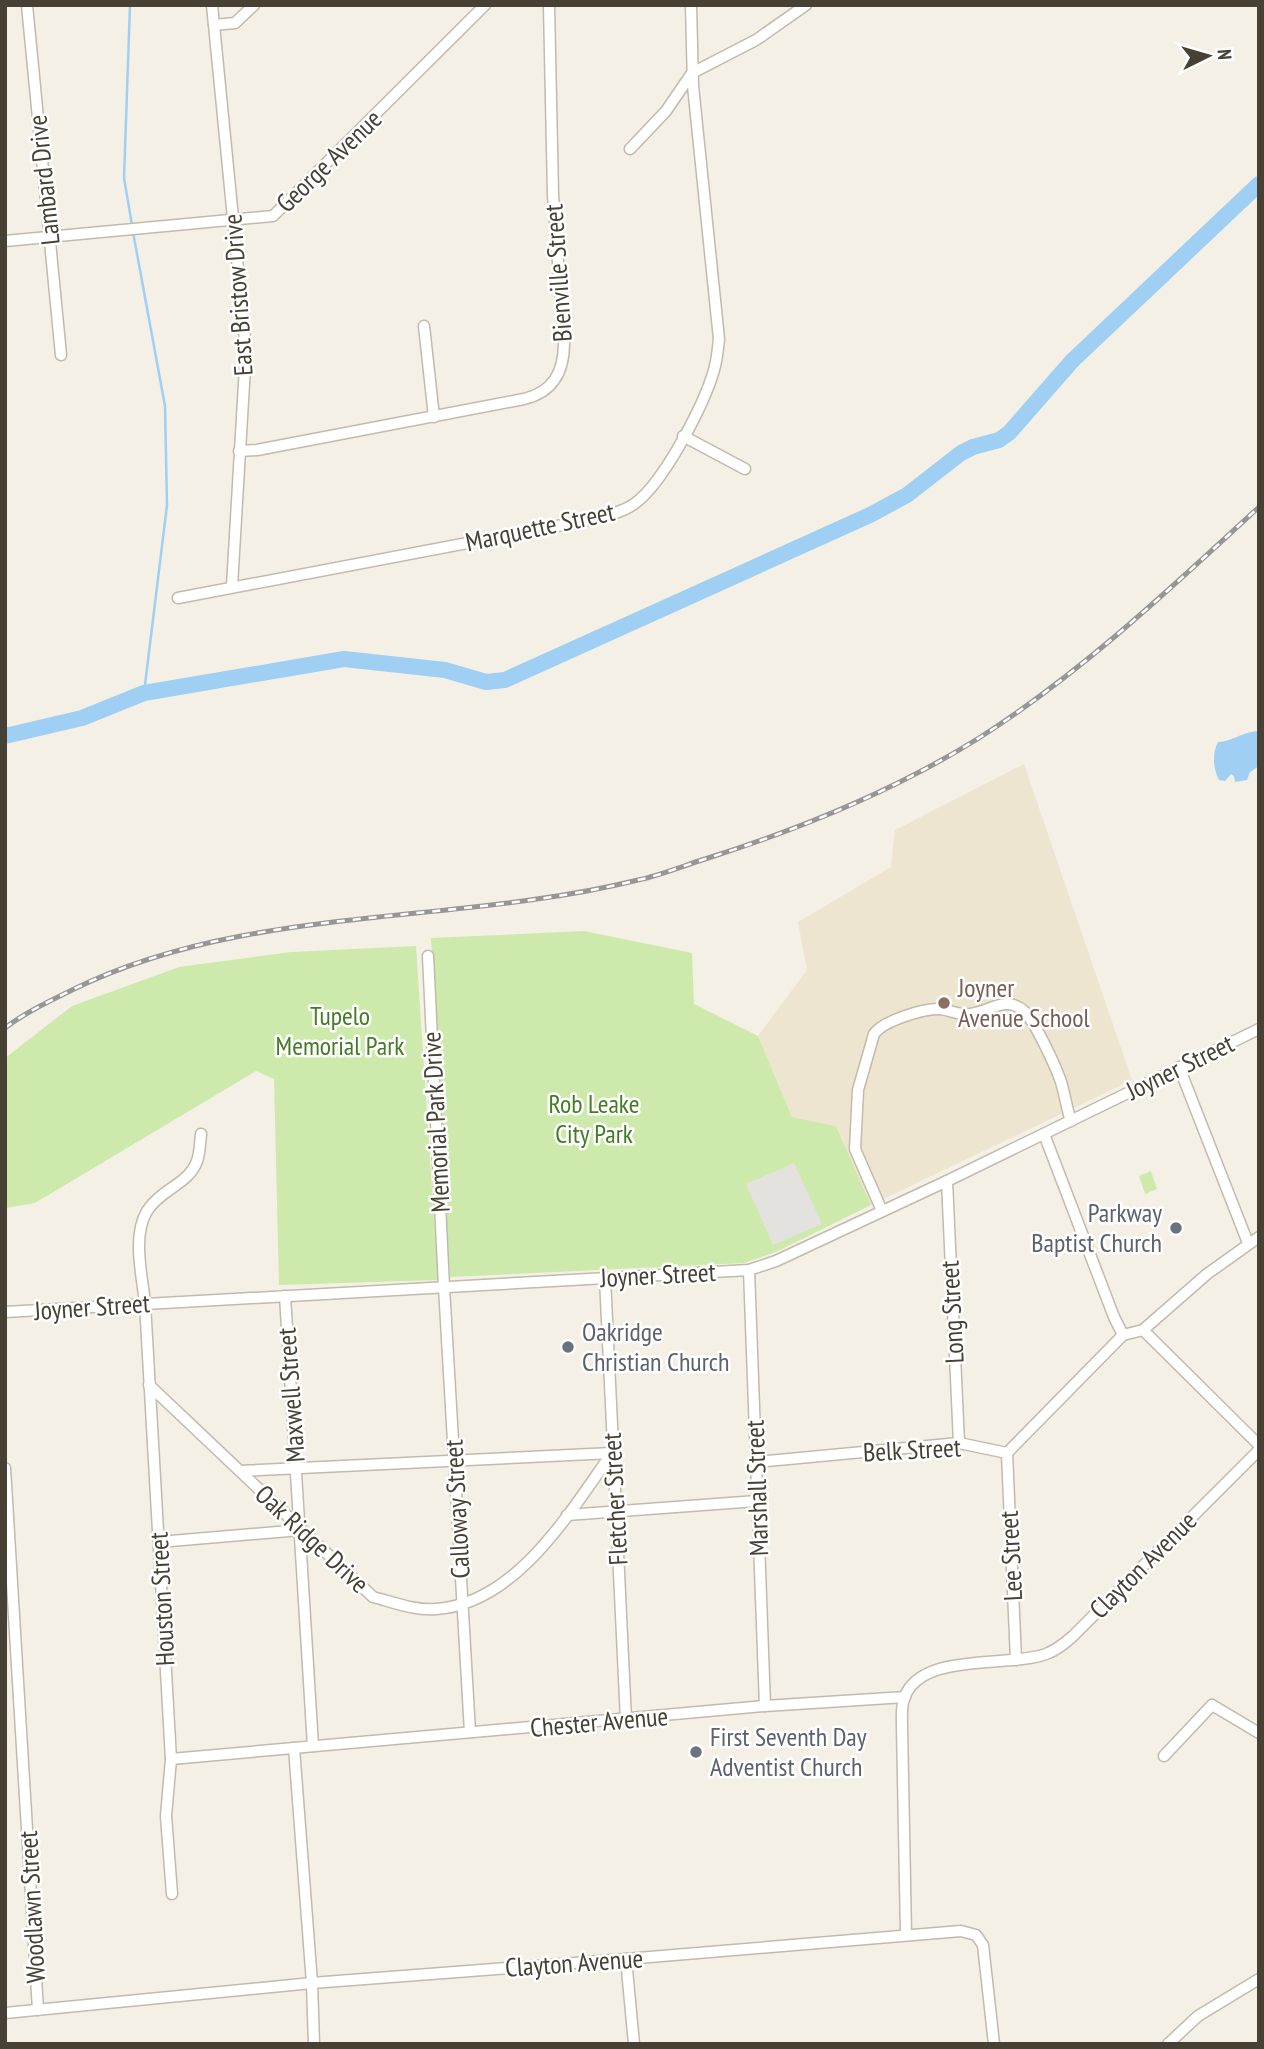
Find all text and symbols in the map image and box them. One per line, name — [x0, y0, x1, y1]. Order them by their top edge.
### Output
north arrow — [1173, 21, 1243, 91]
text: N — [1213, 48, 1237, 61]
street label: George Avenue — [269, 102, 388, 219]
street label: Lambard Drive — [20, 113, 67, 247]
street label: Bienville Street — [536, 203, 579, 343]
street label: East Bristow Drive — [215, 213, 260, 377]
street label: Marquette Street — [462, 495, 617, 558]
place label: Joyner Avenue School — [957, 971, 1090, 1034]
marker: Joyner Avenue School — [936, 995, 952, 1011]
park label: Tupelo Memorial Park — [276, 999, 404, 1062]
street label: Joyner Street — [1120, 1026, 1239, 1107]
street label: Memorial Park Drive — [414, 1031, 457, 1213]
park label: Rob Leake City Park — [549, 1087, 639, 1150]
place label: Parkway Baptist Church — [1031, 1196, 1162, 1259]
marker: Parkway Baptist Church — [1168, 1220, 1184, 1236]
street label: Joyner Street — [598, 1255, 717, 1294]
street label: Long Street — [932, 1260, 971, 1364]
street label: Joyner Street — [32, 1286, 151, 1327]
place label: Oakridge Christian Church — [582, 1315, 729, 1378]
street label: Maxwell Street — [269, 1327, 312, 1464]
marker: Oakridge Christian Church — [560, 1339, 576, 1355]
street label: Marshall Street — [738, 1419, 775, 1557]
street label: Belk Street — [862, 1430, 962, 1469]
street label: Fletcher Street — [595, 1432, 634, 1566]
street label: Calloway Street — [436, 1439, 477, 1579]
street label: Oak Ridge Drive — [249, 1478, 376, 1600]
street label: Clayton Avenue — [1082, 1504, 1203, 1625]
street label: Lee Street — [992, 1510, 1029, 1602]
street label: Houston Street — [142, 1531, 181, 1667]
street label: Chester Avenue — [529, 1699, 669, 1744]
place label: First Seventh Day Adventist Church — [710, 1720, 867, 1783]
marker: First Seventh Day Adventist Church — [688, 1744, 704, 1760]
street label: Woodlawn Street — [11, 1830, 52, 1984]
street label: Clayton Avenue — [504, 1941, 644, 1984]

